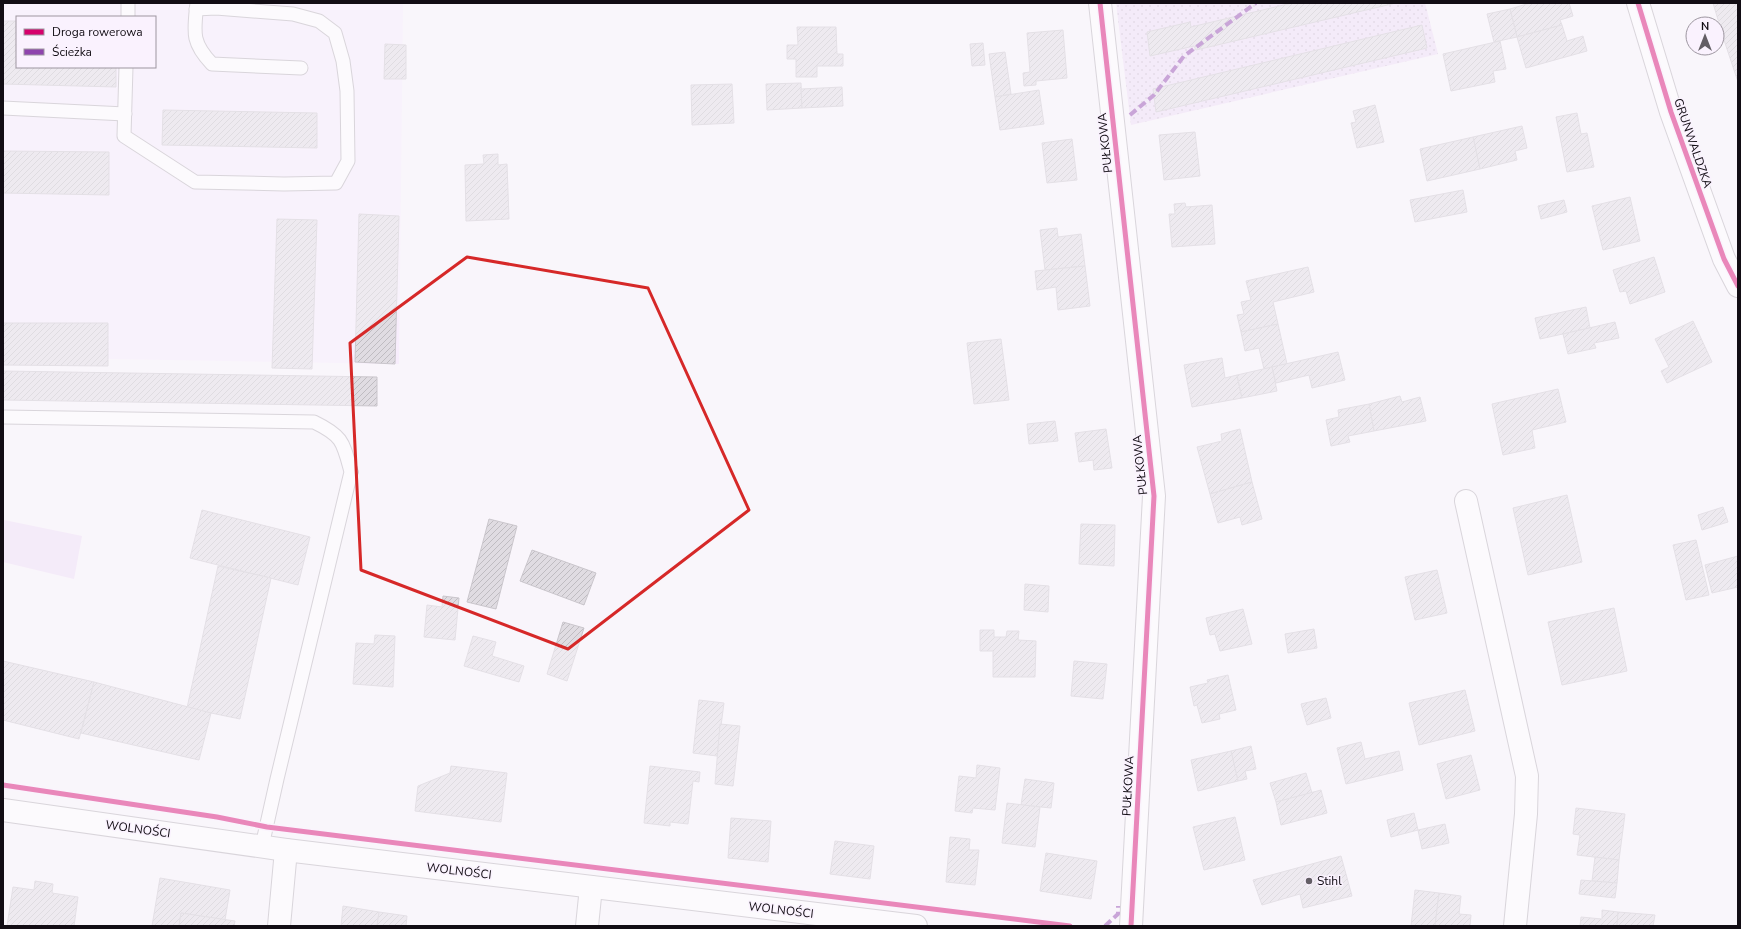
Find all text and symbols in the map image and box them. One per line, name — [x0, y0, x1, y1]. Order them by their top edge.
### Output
legend — [16, 16, 156, 68]
north arrow — [1685, 16, 1725, 56]
text: N — [1701, 19, 1709, 34]
text: Droga rowerowa — [52, 24, 143, 40]
text: Ścieżka — [52, 44, 92, 60]
street label: GRUNWALDZKA — [1670, 96, 1716, 190]
street label: PUŁKOWA — [1094, 112, 1116, 174]
street label: PUŁKOWA — [1129, 434, 1151, 496]
street label: PUŁKOWA — [1118, 755, 1138, 817]
street label: WOLNOŚCI — [105, 817, 171, 841]
street label: WOLNOŚCI — [426, 859, 492, 883]
place label: Stihl — [1317, 873, 1342, 889]
marker: Stihl — [1304, 876, 1314, 886]
street label: WOLNOŚCI — [748, 898, 814, 922]

